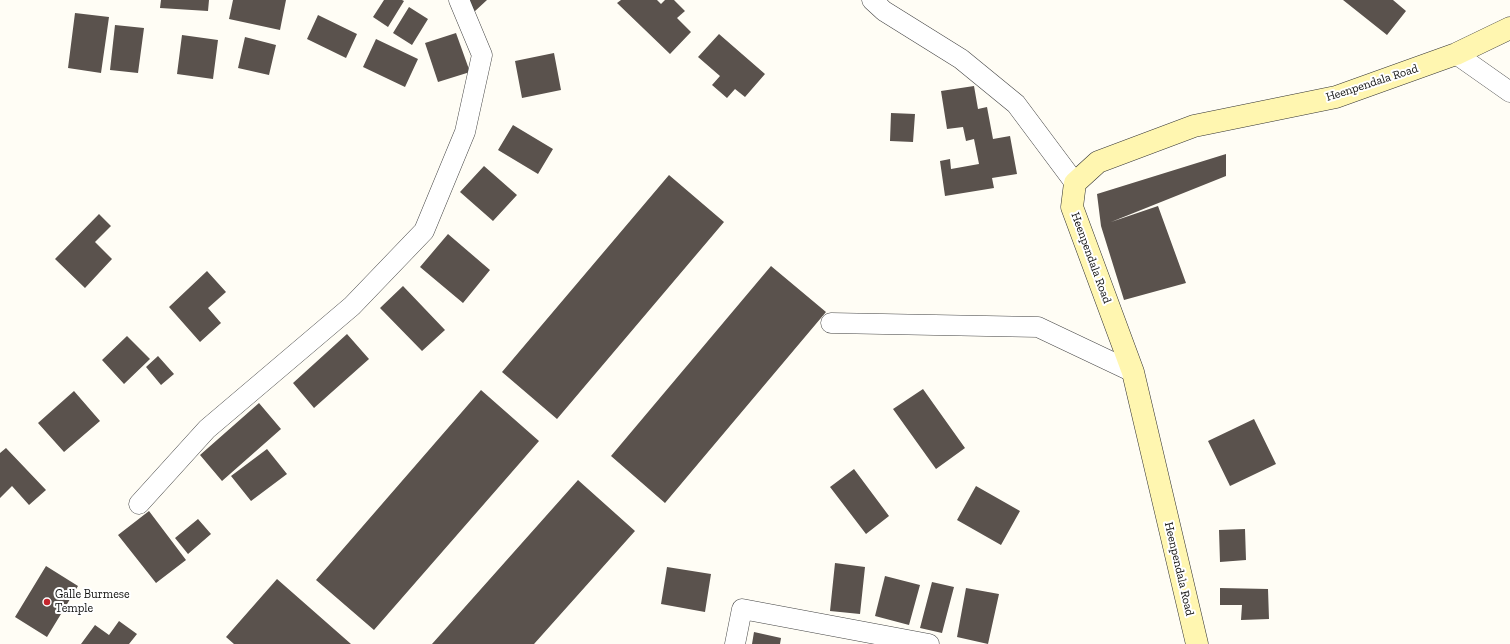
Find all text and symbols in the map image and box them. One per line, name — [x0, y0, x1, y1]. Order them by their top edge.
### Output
street label: Heenpendala Road — [1324, 61, 1420, 105]
street label: Heenpendala Road — [1068, 210, 1114, 306]
street label: Heenpendala Road — [1161, 521, 1197, 617]
place label: Galle Burmese Temple — [55, 588, 130, 616]
marker: Galle Burmese Temple — [42, 597, 52, 607]

